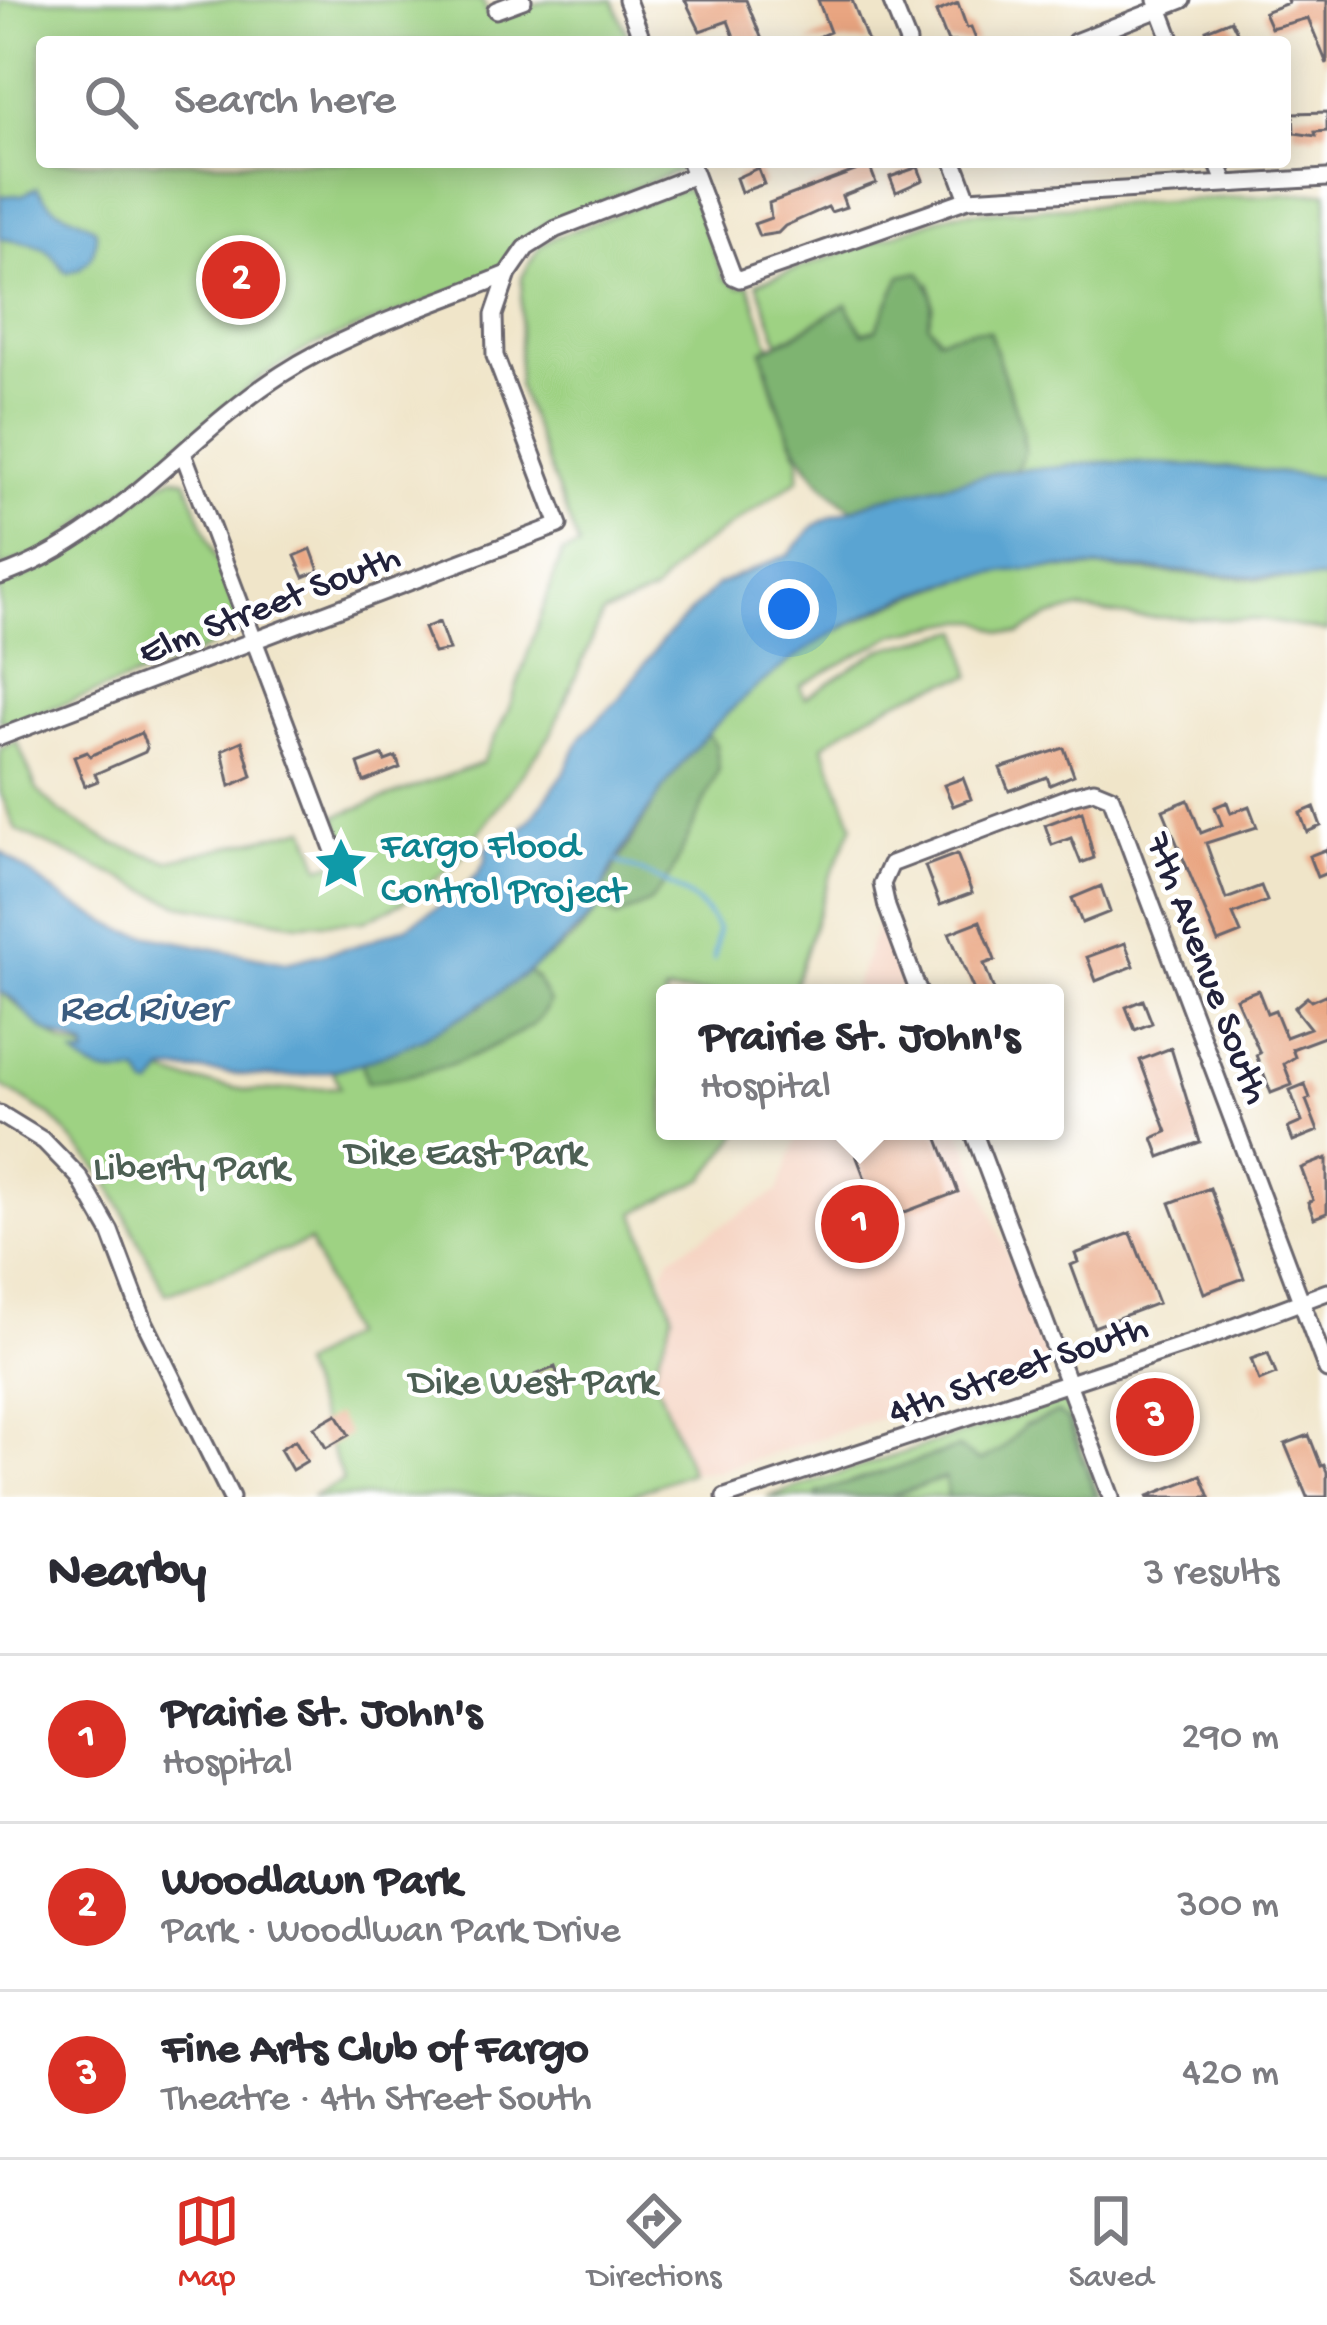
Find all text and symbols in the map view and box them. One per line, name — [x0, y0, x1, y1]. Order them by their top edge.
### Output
search box — [36, 36, 1291, 168]
icon: search — [78, 69, 144, 135]
text: Search here — [174, 76, 396, 129]
pin: 2 — [202, 235, 280, 325]
street label: Elm Street South — [133, 537, 408, 679]
your location — [759, 579, 819, 639]
place label: Fargo Flood Control Project — [380, 826, 628, 917]
street label: 7th Avenue South — [1131, 827, 1277, 1111]
place icon: Fargo Flood Control Project — [312, 835, 370, 893]
popup — [656, 984, 1064, 1140]
water label: Red River — [59, 987, 231, 1036]
text: Prairie St. John's — [700, 1013, 1020, 1066]
text: Hospital — [700, 1066, 831, 1112]
park label: Dike East Park — [342, 1133, 589, 1179]
park label: Liberty Park — [93, 1148, 293, 1194]
pin: 1 — [821, 1179, 899, 1269]
street label: 4th Street South — [884, 1307, 1155, 1439]
park label: Dike West Park — [406, 1362, 661, 1408]
pin: 3 — [1116, 1372, 1194, 1462]
text: Nearby — [48, 1545, 206, 1605]
text: 3 results — [1144, 1552, 1279, 1598]
text: Prairie St. John's — [162, 1689, 482, 1742]
text: 1 — [79, 1716, 95, 1762]
text: 290 m — [1181, 1716, 1279, 1762]
text: Hospital — [162, 1742, 293, 1788]
text: Woodlawn Park — [162, 1857, 461, 1910]
text: 2 — [77, 1884, 97, 1930]
text: 300 m — [1178, 1884, 1279, 1930]
text: Park · Woodlwan Park Drive — [162, 1910, 620, 1956]
text: Fine Arts Club of Fargo — [162, 2025, 589, 2078]
text: 3 — [77, 2052, 97, 2098]
text: 420 m — [1182, 2052, 1279, 2098]
text: Theatre · 4th Street South — [162, 2078, 592, 2124]
tab: Map — [174, 2188, 240, 2298]
tab: Directions — [587, 2188, 721, 2298]
tab: Saved — [1069, 2188, 1153, 2298]

